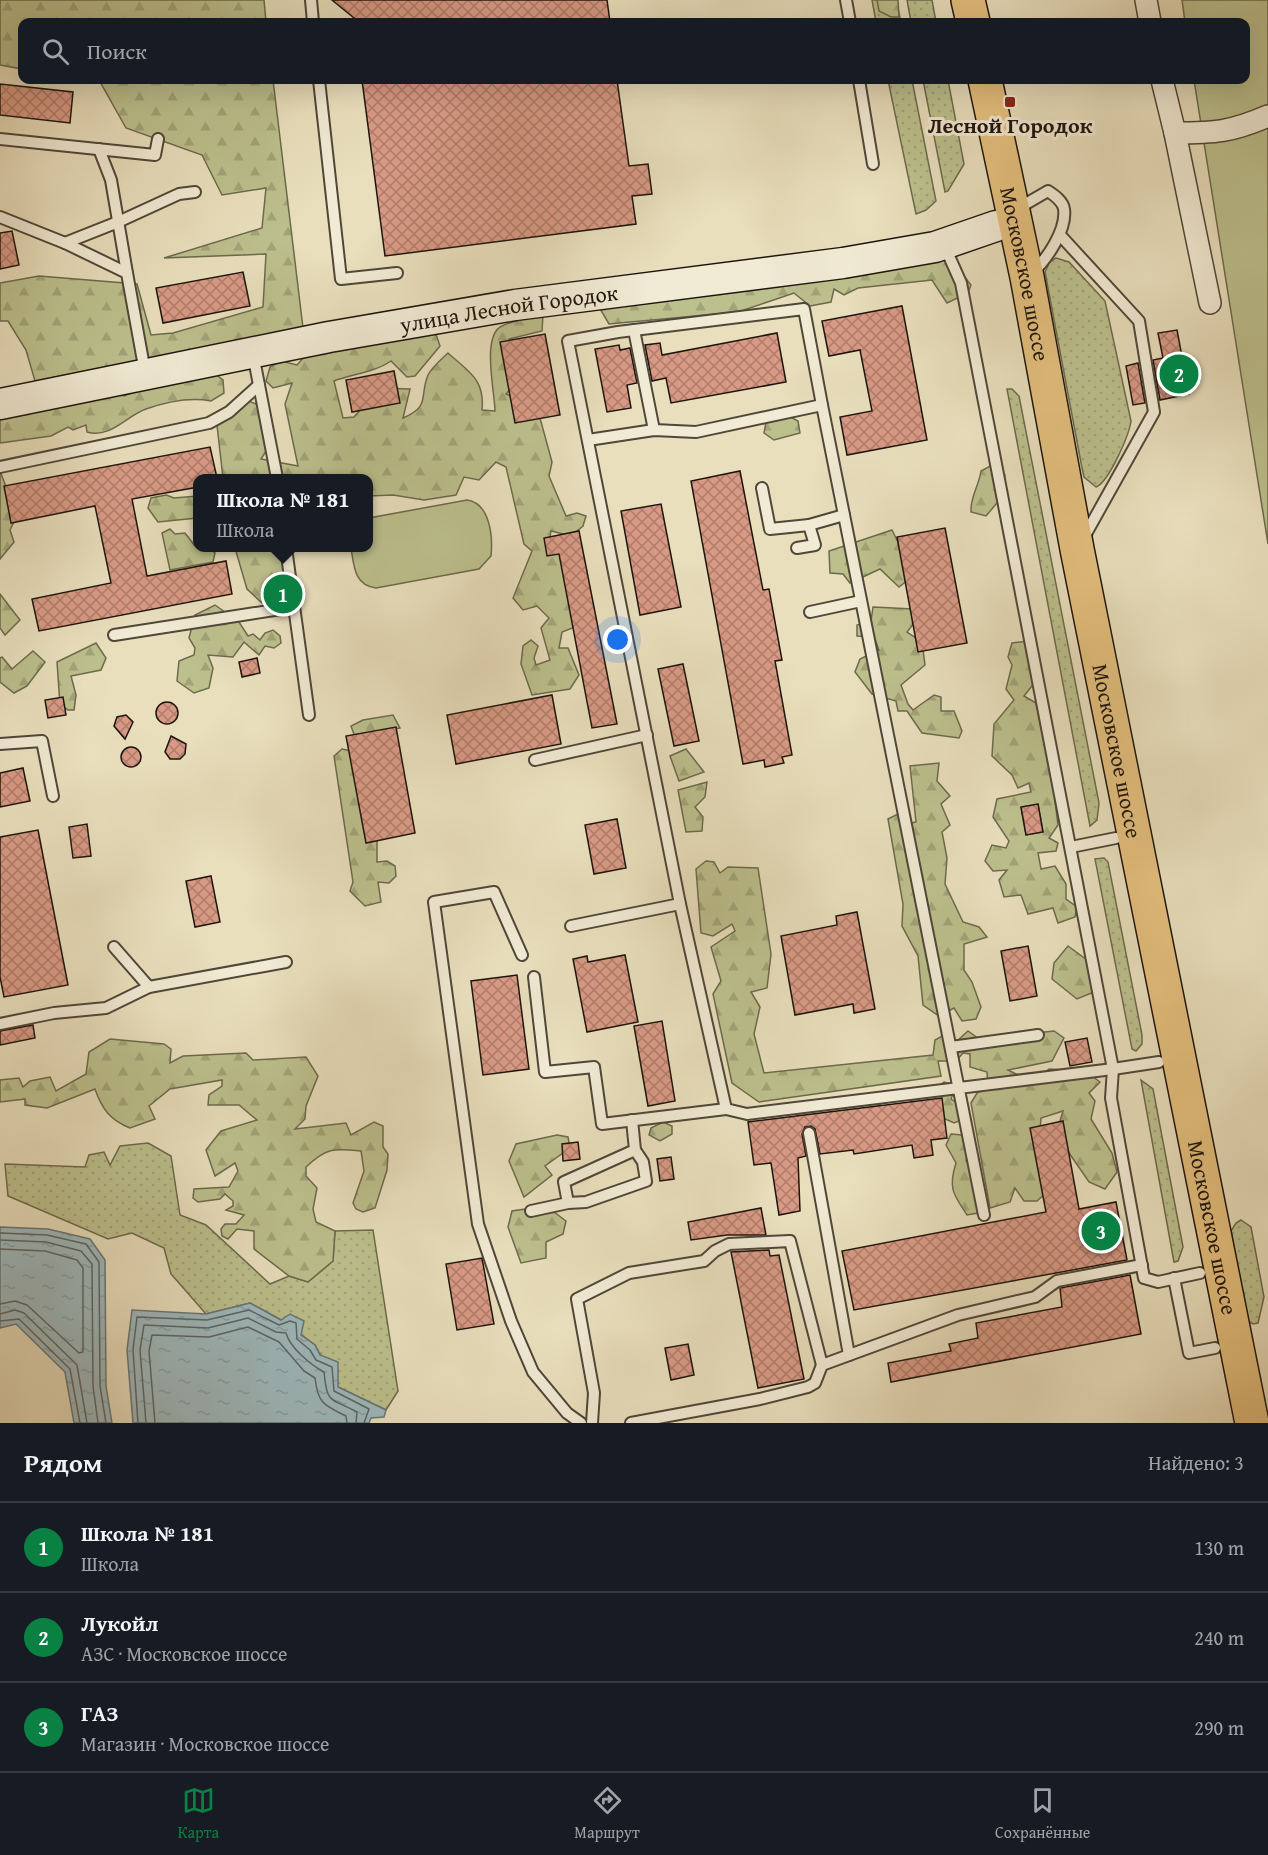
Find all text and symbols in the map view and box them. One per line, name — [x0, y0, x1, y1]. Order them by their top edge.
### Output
search box — [18, 18, 1250, 84]
icon: search — [39, 35, 72, 68]
text: Поиск — [87, 35, 147, 67]
marker: Лесной Городок — [1003, 95, 1017, 109]
place label: Лесной Городок — [928, 109, 1093, 141]
street label: Московское шоссе — [992, 184, 1058, 364]
street label: улица Лесной Городок — [396, 276, 620, 341]
pin: 2 — [1160, 352, 1198, 397]
popup — [193, 474, 373, 552]
text: Школа № 181 — [216, 483, 350, 515]
text: Школа — [216, 515, 274, 544]
pin: 1 — [264, 572, 302, 616]
your location — [603, 625, 632, 654]
street label: Московское шоссе — [1084, 661, 1151, 841]
street label: Московское шоссе — [1180, 1138, 1246, 1318]
pin: 3 — [1082, 1208, 1120, 1254]
text: Рядом — [24, 1443, 102, 1482]
text: Найдено: 3 — [1148, 1448, 1244, 1477]
text: Школа № 181 — [81, 1517, 214, 1549]
text: 1 — [38, 1533, 49, 1562]
text: 130 m — [1194, 1533, 1244, 1562]
text: Школа — [81, 1549, 139, 1578]
text: Лукойл — [81, 1607, 158, 1639]
text: 2 — [38, 1623, 49, 1652]
text: 240 m — [1194, 1623, 1244, 1652]
text: АЗС · Московское шоссе — [81, 1639, 287, 1668]
text: ГАЗ — [81, 1697, 119, 1729]
text: 3 — [38, 1713, 49, 1742]
text: 290 m — [1194, 1713, 1244, 1742]
text: Магазин · Московское шоссе — [81, 1729, 330, 1758]
tab: Карта — [178, 1784, 219, 1844]
tab: Маршрут — [574, 1784, 640, 1844]
tab: Сохранённые — [995, 1784, 1090, 1844]

